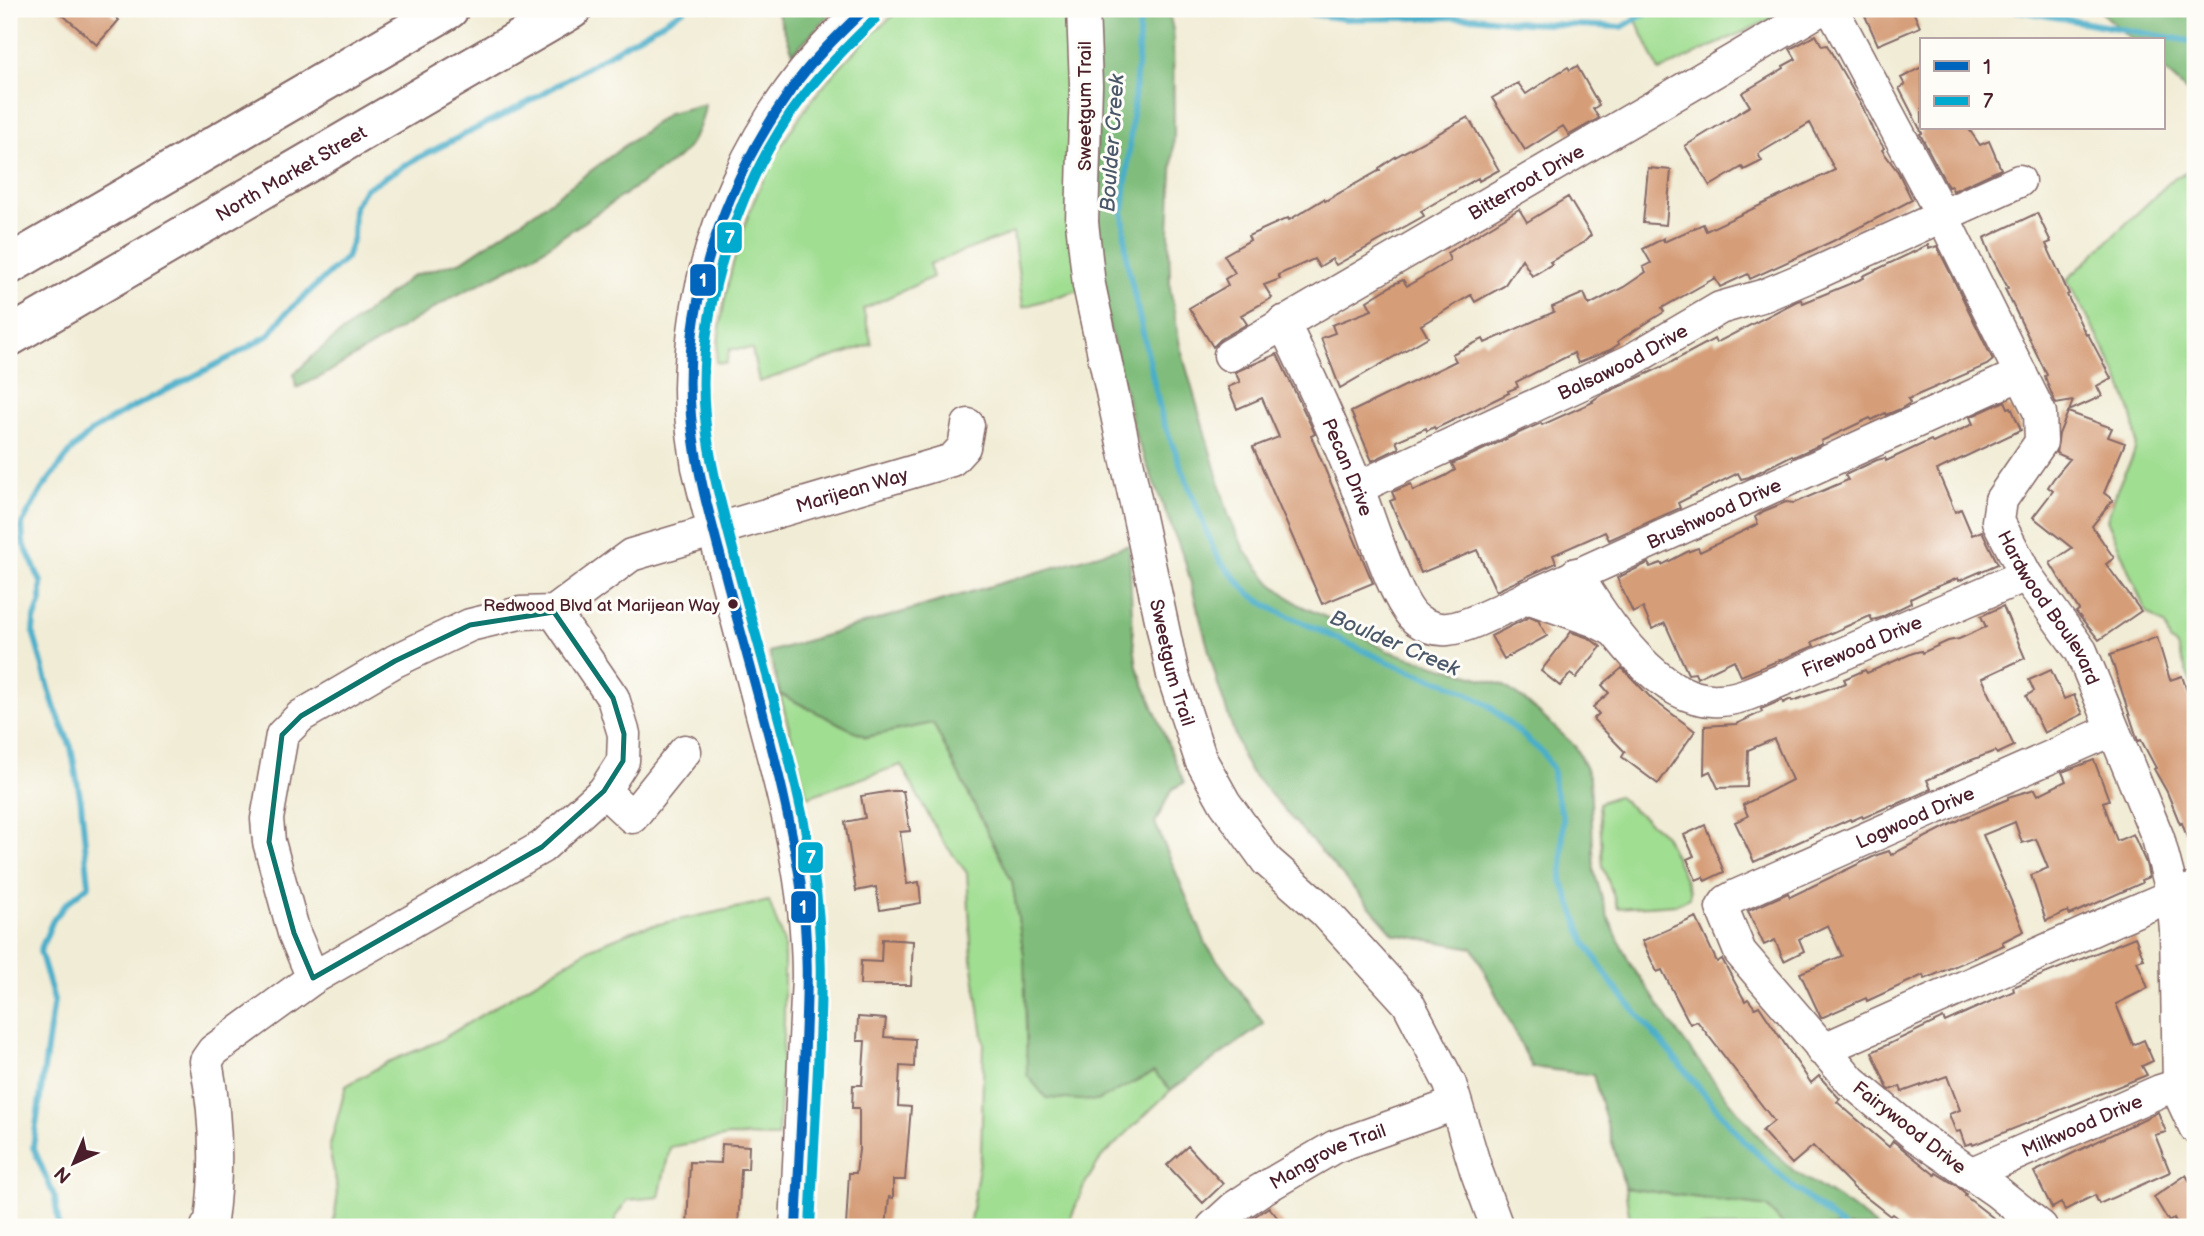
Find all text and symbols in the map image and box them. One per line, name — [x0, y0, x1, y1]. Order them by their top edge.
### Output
legend — [1920, 38, 2166, 130]
street label: Sweetgum Trail — [1074, 41, 1097, 171]
text: 1 — [1983, 55, 1991, 80]
water label: Boulder Creek — [1095, 73, 1130, 213]
text: 7 — [1983, 89, 1994, 114]
street label: North Market Street — [212, 121, 371, 227]
street label: Bitterroot Drive — [1465, 140, 1589, 226]
line badge: 7 — [716, 221, 743, 254]
text: 7 — [725, 227, 736, 250]
line badge: 1 — [689, 263, 717, 297]
text: 1 — [699, 270, 707, 293]
street label: Balsawood Drive — [1554, 320, 1692, 406]
street label: Pecan Drive — [1316, 415, 1377, 519]
street label: Marijean Way — [793, 464, 911, 519]
street label: Brushwood Drive — [1644, 474, 1785, 555]
street label: Hardwood Boulevard — [1992, 527, 2104, 689]
place label: Redwood Blvd at Marijean Way — [483, 596, 720, 616]
marker: Redwood Blvd at Marijean Way — [726, 597, 740, 611]
street label: Sweetgum Trail — [1144, 597, 1199, 729]
water label: Boulder Creek — [1327, 605, 1464, 682]
street label: Firewood Drive — [1799, 611, 1926, 683]
street label: Logwood Drive — [1853, 782, 1978, 855]
line badge: 7 — [797, 841, 824, 874]
text: 7 — [806, 847, 817, 870]
line badge: 1 — [790, 890, 817, 924]
text: 1 — [799, 897, 807, 920]
street label: Fairywood Drive — [1848, 1077, 1970, 1179]
street label: Milkwood Drive — [2019, 1090, 2146, 1163]
street label: Mangrove Trail — [1266, 1119, 1389, 1195]
north arrow — [38, 1128, 108, 1198]
text: N — [50, 1161, 76, 1187]

